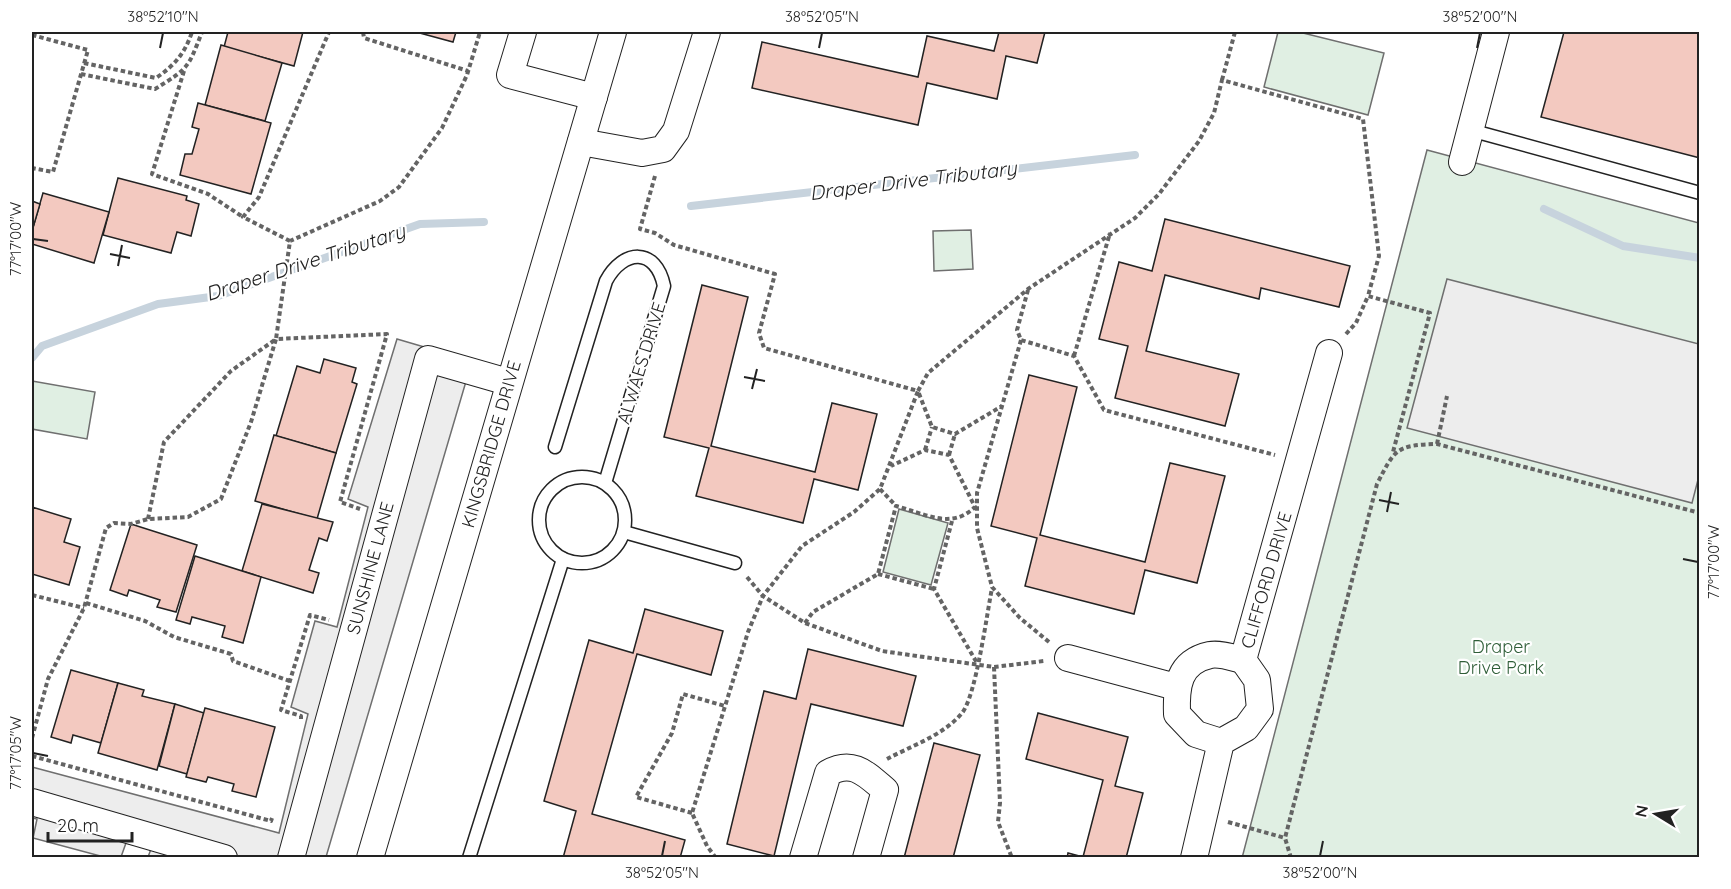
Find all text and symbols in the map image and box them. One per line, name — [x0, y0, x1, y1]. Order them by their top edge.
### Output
text: 38°52'10"N — [127, 7, 199, 26]
text: 38°52'05"N — [785, 7, 859, 26]
text: 38°52'00"N — [1443, 7, 1517, 26]
water label: Draper Drive Tributary — [808, 155, 1020, 205]
text: 77°17'00"W — [6, 201, 25, 276]
water label: Draper Drive Tributary — [202, 217, 410, 306]
street label: ALWAES DRIVE — [612, 299, 670, 427]
street label: KINGSBRIDGE DRIVE — [456, 358, 526, 530]
street label: SUNSHINE LANE — [341, 499, 399, 637]
street label: CLIFFORD DRIVE — [1235, 509, 1297, 651]
text: 77°17'00"W — [1704, 524, 1723, 599]
park label: Draper Drive Park — [1458, 635, 1544, 679]
text: 77°17'05"W — [6, 716, 25, 790]
north arrow — [1626, 784, 1686, 844]
text: N — [1630, 803, 1652, 819]
scale bar — [48, 805, 132, 843]
text: 20 m — [57, 814, 99, 837]
text: 38°52'05"N — [625, 863, 699, 882]
text: 38°52'00"N — [1283, 863, 1357, 882]

